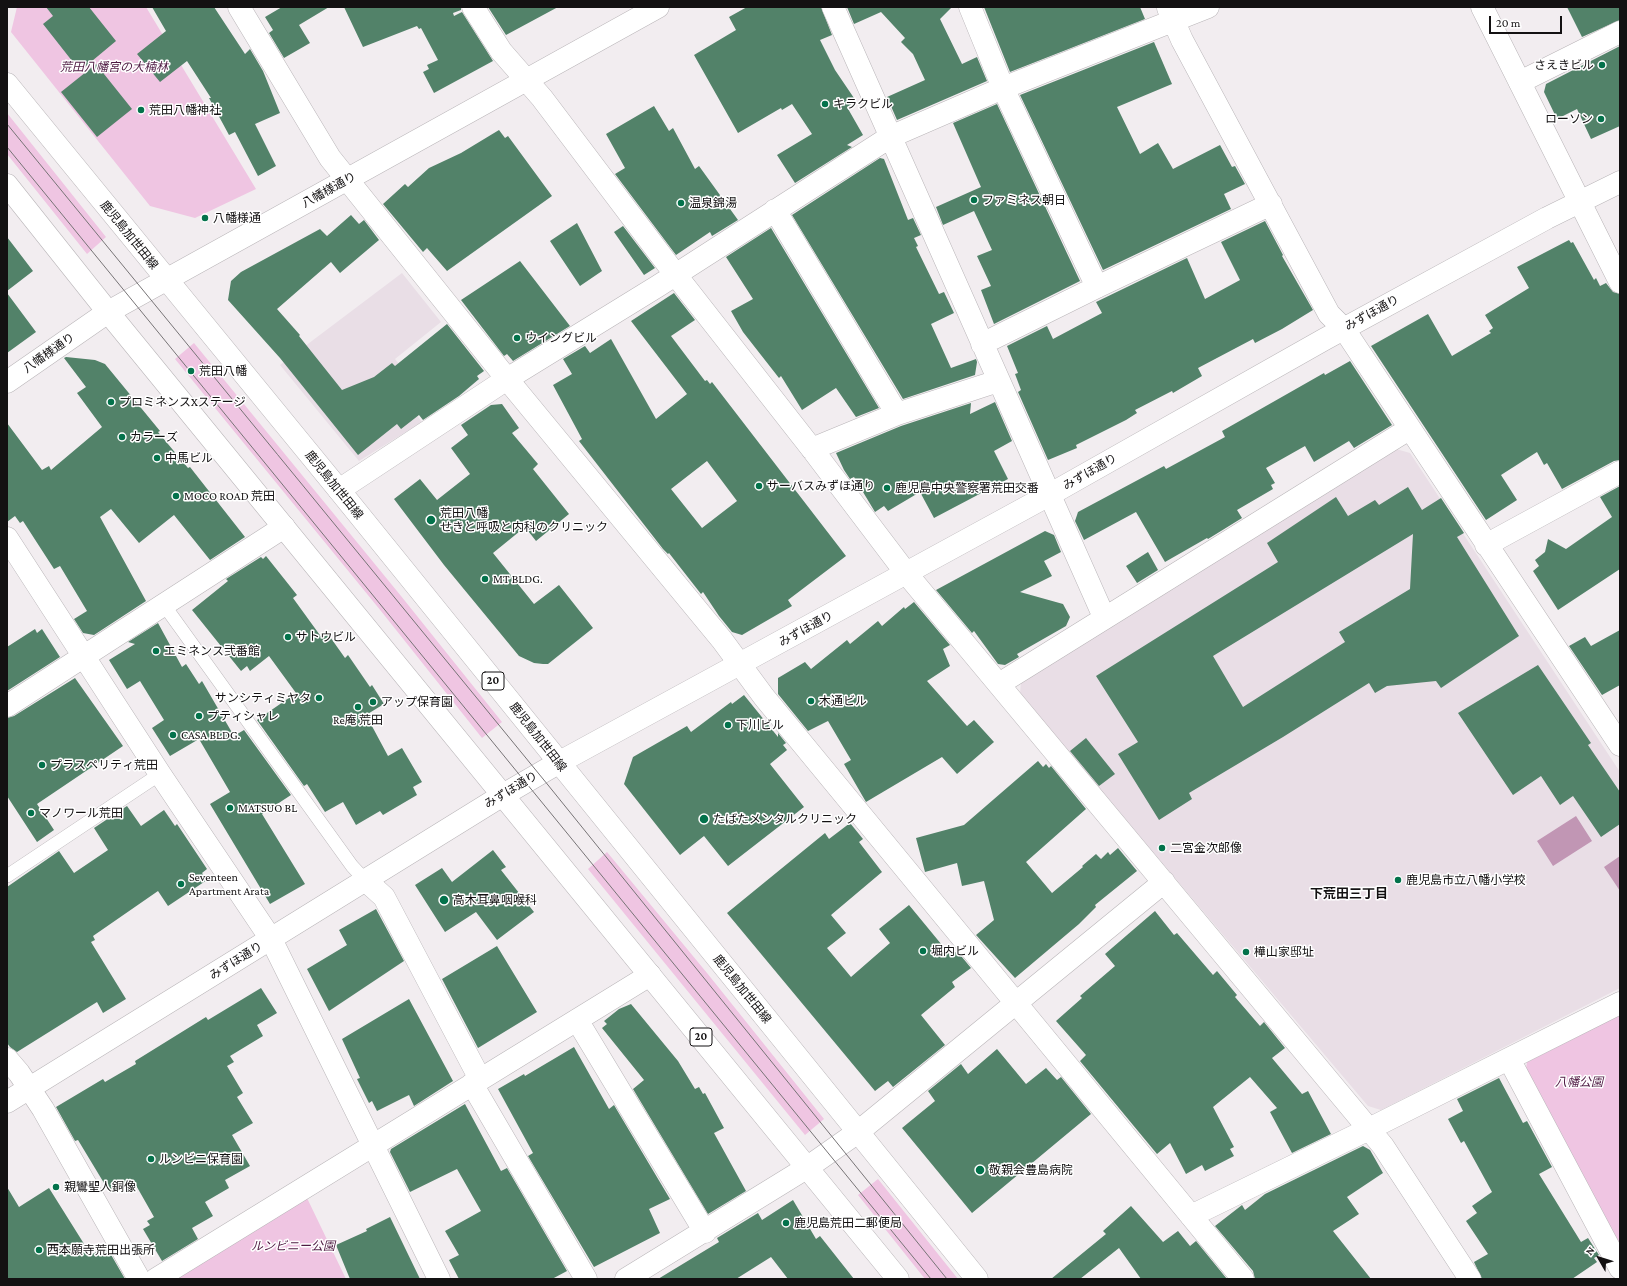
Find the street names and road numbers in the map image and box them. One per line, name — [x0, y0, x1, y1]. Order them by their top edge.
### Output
street label: 八幡様通り — [299, 169, 359, 211]
street label: 鹿児島加世田線 — [97, 198, 161, 272]
street label: みずほ通り — [1342, 292, 1402, 334]
street label: 八幡様通り — [20, 330, 78, 376]
street label: 鹿児島加世田線 — [302, 448, 366, 522]
street label: みずほ通り — [1060, 451, 1120, 493]
street label: みずほ通り — [776, 608, 836, 650]
road number: 20 — [482, 672, 504, 690]
street label: 鹿児島加世田線 — [506, 699, 570, 775]
street label: みずほ通り — [482, 768, 540, 812]
street label: みずほ通り — [207, 939, 265, 983]
street label: 鹿児島加世田線 — [710, 952, 774, 1026]
road number: 20 — [690, 1028, 712, 1046]

